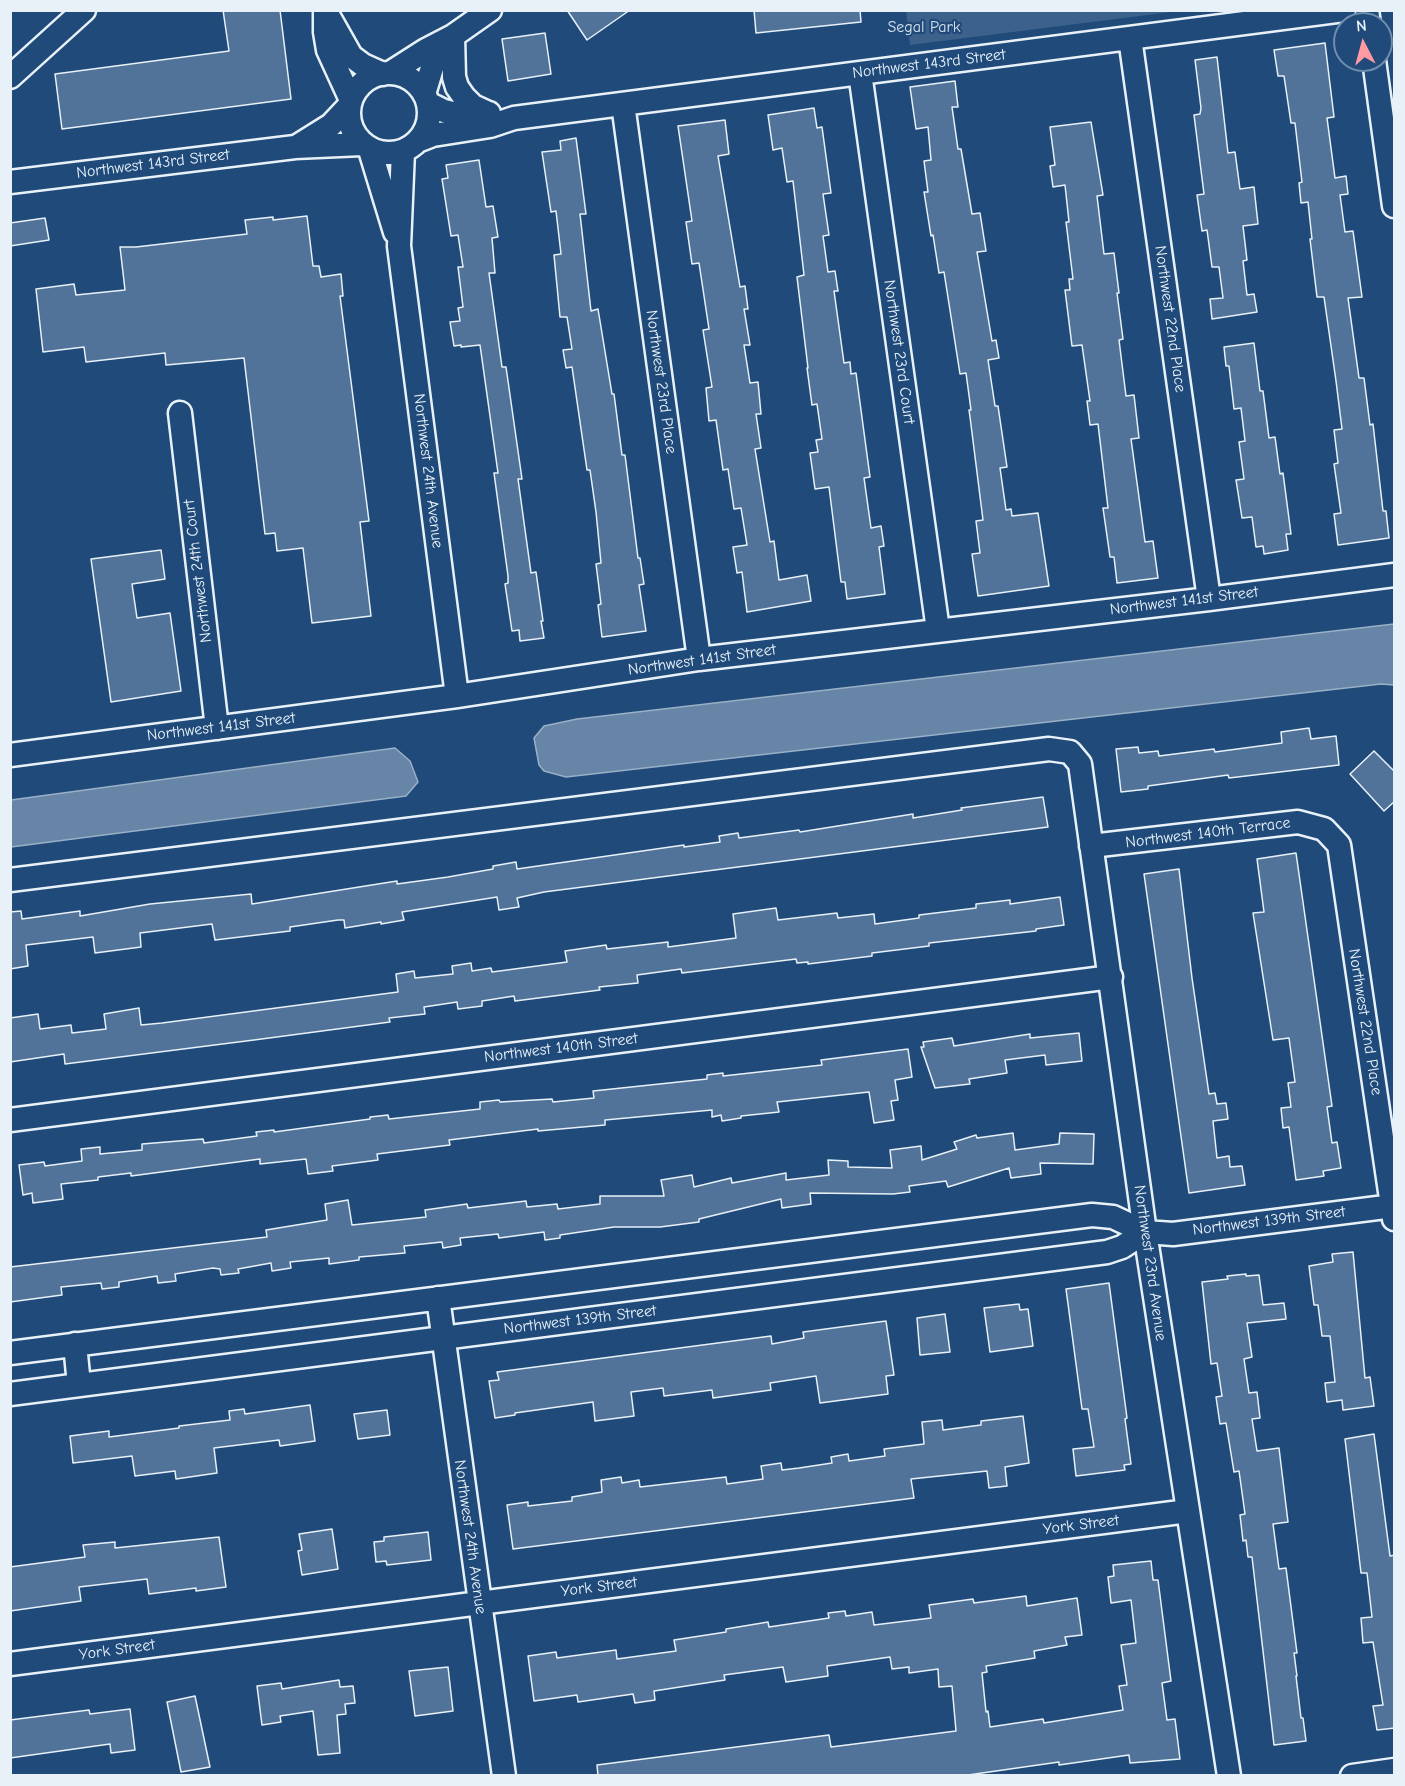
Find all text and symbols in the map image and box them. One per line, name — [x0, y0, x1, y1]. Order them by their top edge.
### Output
north arrow — [1333, 12, 1393, 72]
park label: Segal Park — [887, 17, 961, 37]
text: N — [1355, 17, 1367, 36]
street label: Northwest 143rd Street — [851, 45, 1007, 83]
street label: Northwest 143rd Street — [75, 145, 231, 183]
street label: Northwest 22nd Place — [1150, 244, 1190, 394]
street label: Northwest 23rd Court — [879, 278, 919, 426]
street label: Northwest 23rd Place — [641, 309, 681, 455]
street label: Northwest 24th Avenue — [409, 393, 447, 549]
street label: Northwest 24th Court — [180, 498, 216, 644]
street label: Northwest 141st Street — [1109, 582, 1259, 620]
street label: Northwest 141st Street — [627, 640, 777, 680]
street label: Northwest 141st Street — [146, 708, 296, 746]
street label: Northwest 140th Terrace — [1124, 813, 1292, 853]
street label: Northwest 22nd Place — [1344, 947, 1386, 1097]
street label: Northwest 140th Street — [483, 1029, 639, 1067]
street label: Northwest 23rd Avenue — [1130, 1184, 1170, 1342]
street label: Northwest 139th Street — [1191, 1202, 1347, 1240]
street label: Northwest 139th Street — [502, 1301, 658, 1339]
street label: Northwest 24th Avenue — [450, 1459, 490, 1615]
street label: York Street — [1042, 1511, 1120, 1539]
street label: York Street — [560, 1573, 638, 1601]
street label: York Street — [78, 1635, 156, 1665]

